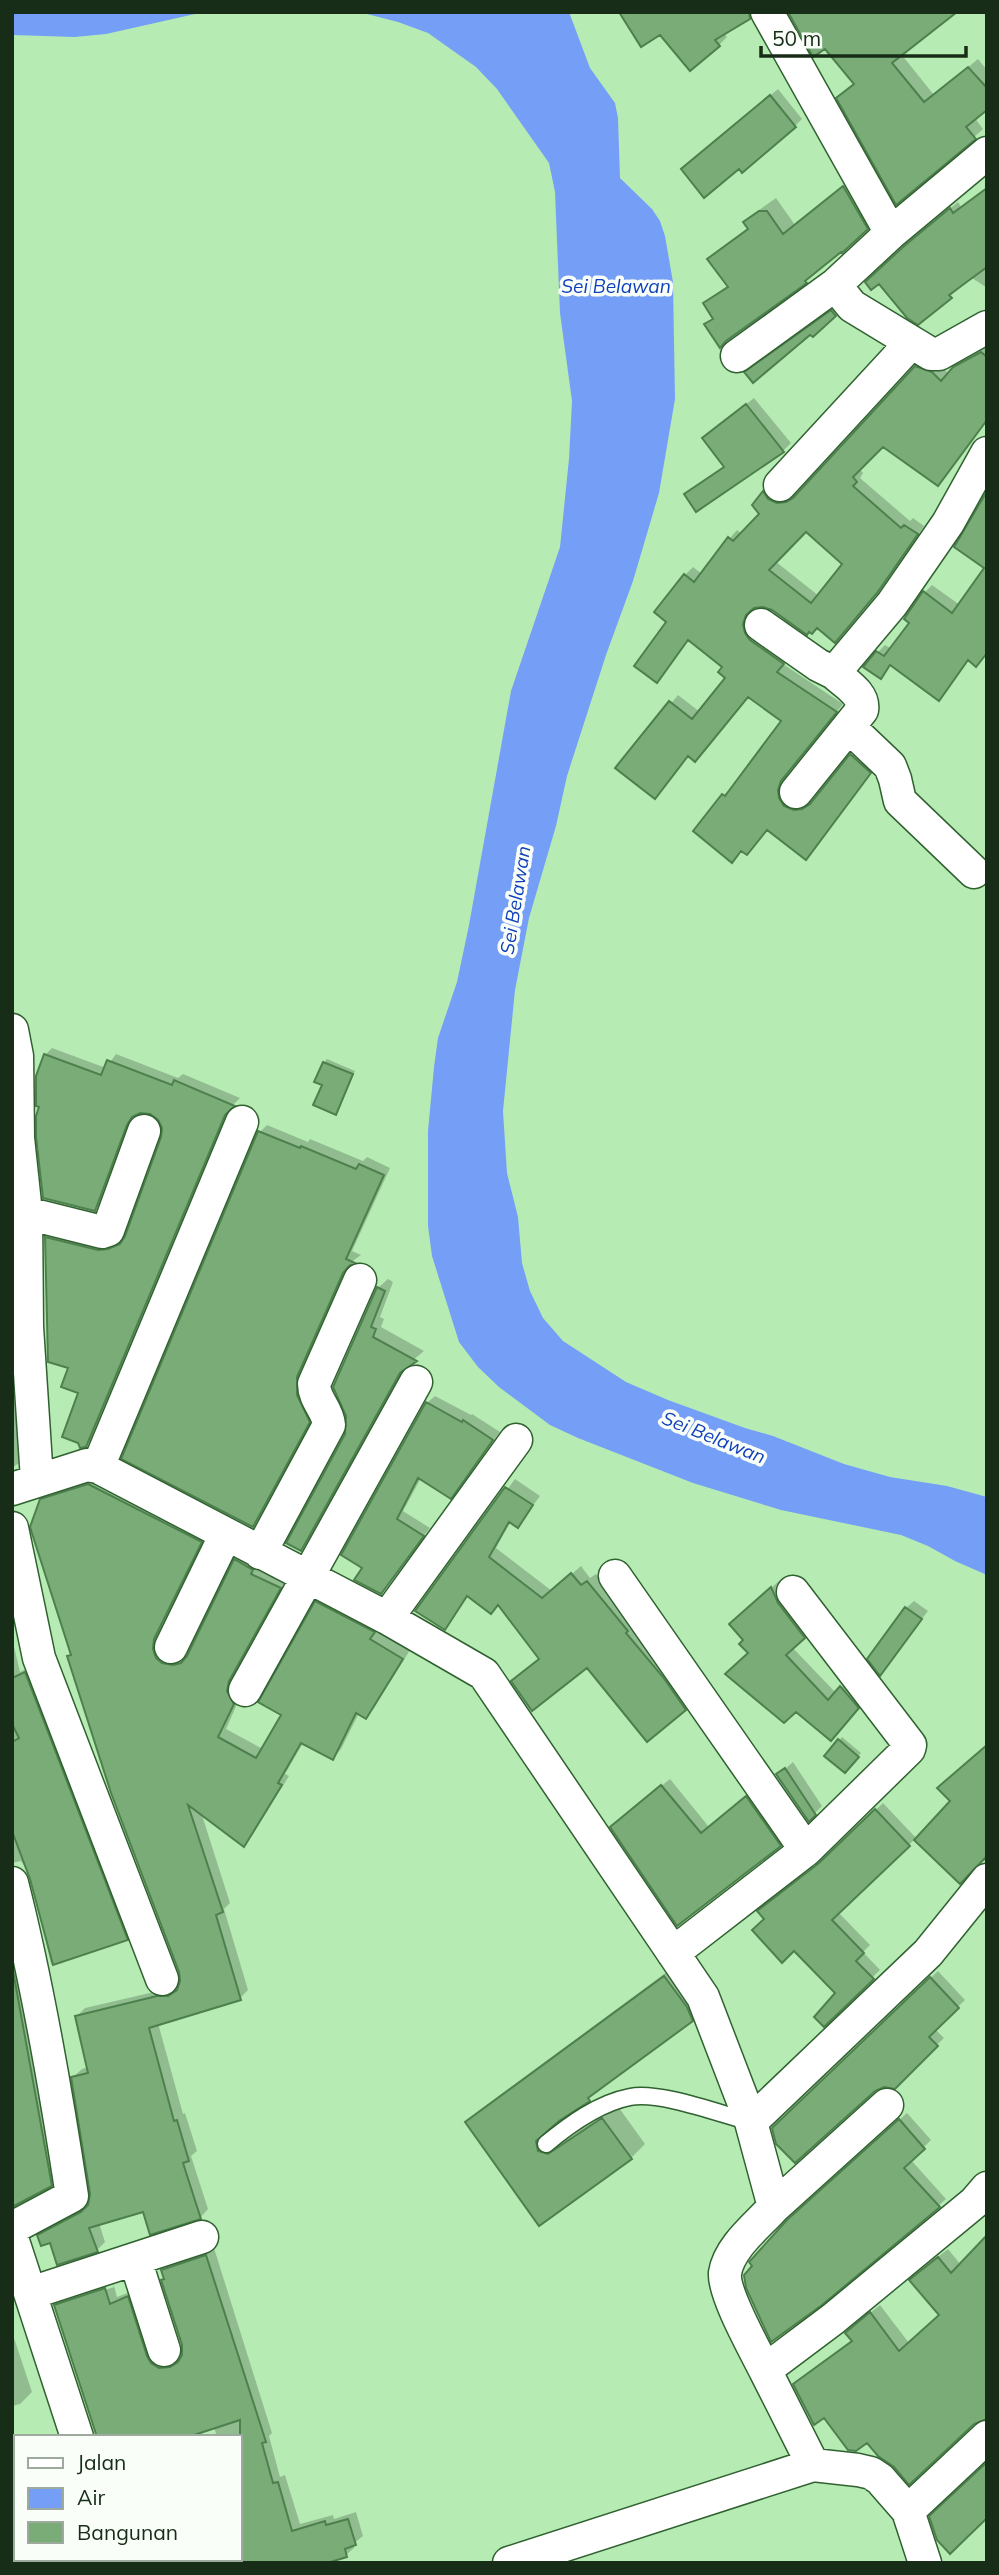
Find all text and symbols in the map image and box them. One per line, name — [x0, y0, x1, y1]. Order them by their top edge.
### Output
scale bar — [761, 14, 966, 58]
text: 50 m — [772, 25, 821, 51]
water label: Sei Belawan — [561, 274, 671, 298]
water label: Sei Belawan — [495, 844, 535, 956]
water label: Sei Belawan — [659, 1405, 769, 1469]
legend — [14, 2435, 242, 2561]
text: Jalan — [77, 2449, 126, 2475]
text: Air — [77, 2484, 105, 2510]
text: Bangunan — [77, 2519, 178, 2545]

